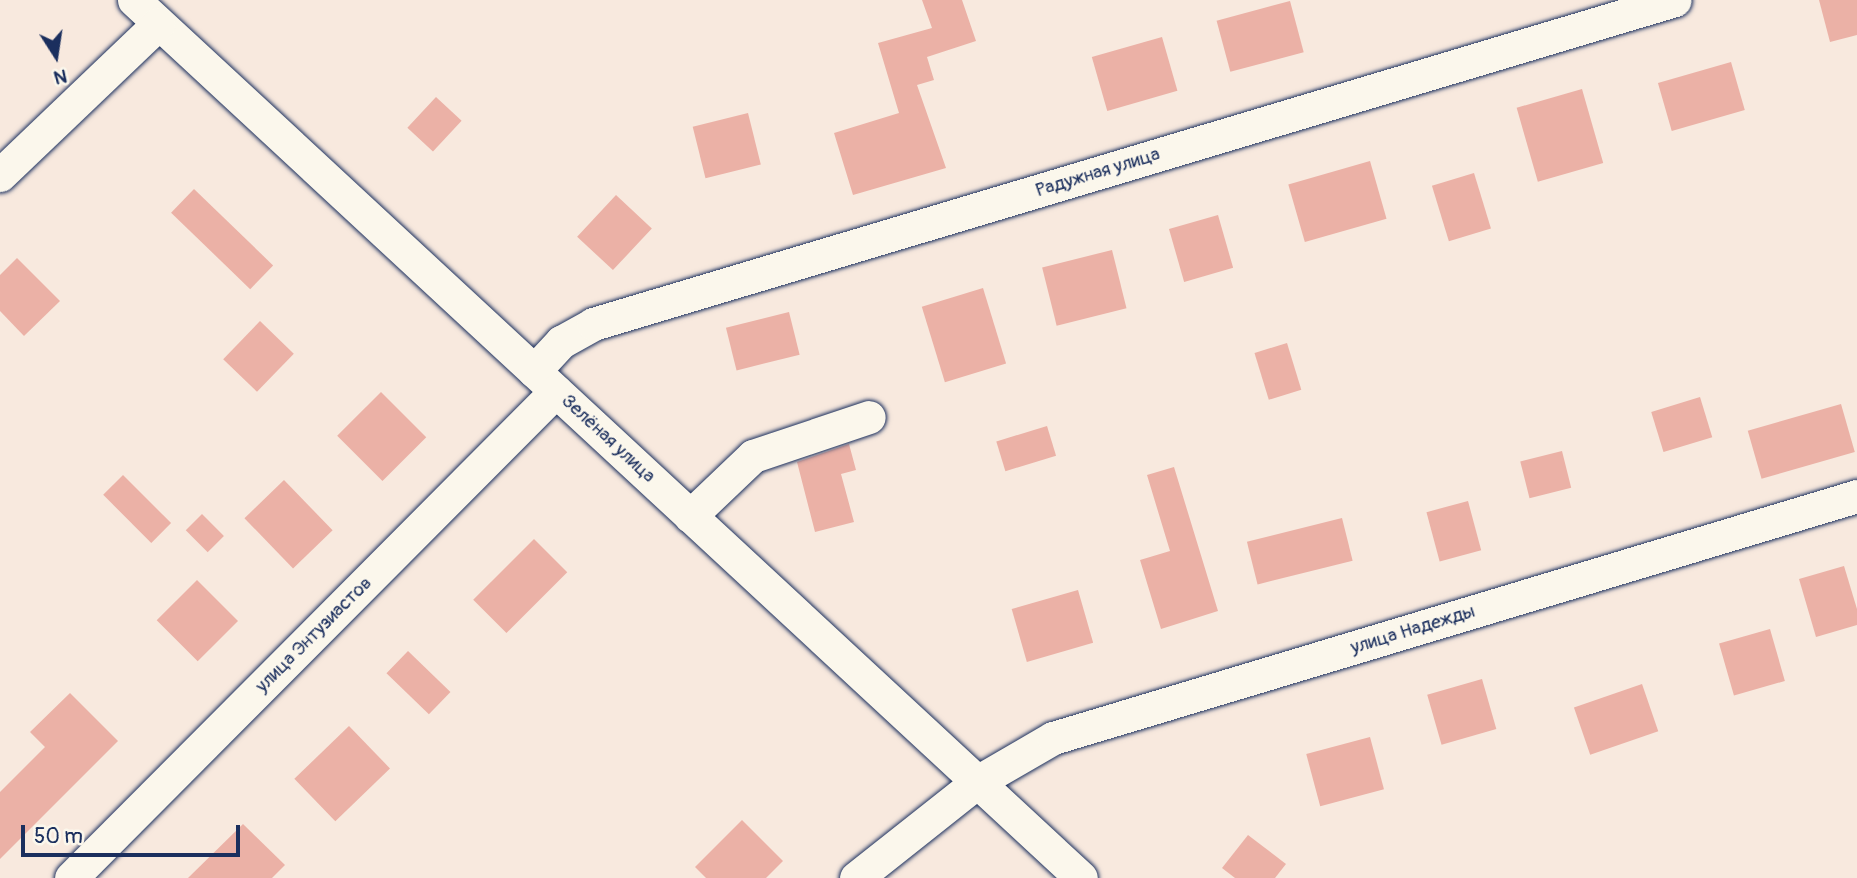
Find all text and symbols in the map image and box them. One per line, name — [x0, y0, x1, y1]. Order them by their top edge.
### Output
north arrow — [21, 21, 91, 91]
text: N — [52, 63, 69, 90]
street label: Радужная улица — [1033, 143, 1163, 203]
street label: Зелёная улица — [556, 390, 660, 488]
street label: улица Энтузиастов — [251, 572, 377, 698]
street label: улица Надежды — [1348, 600, 1478, 660]
scale bar — [24, 812, 243, 856]
text: 50 m — [34, 823, 83, 850]

